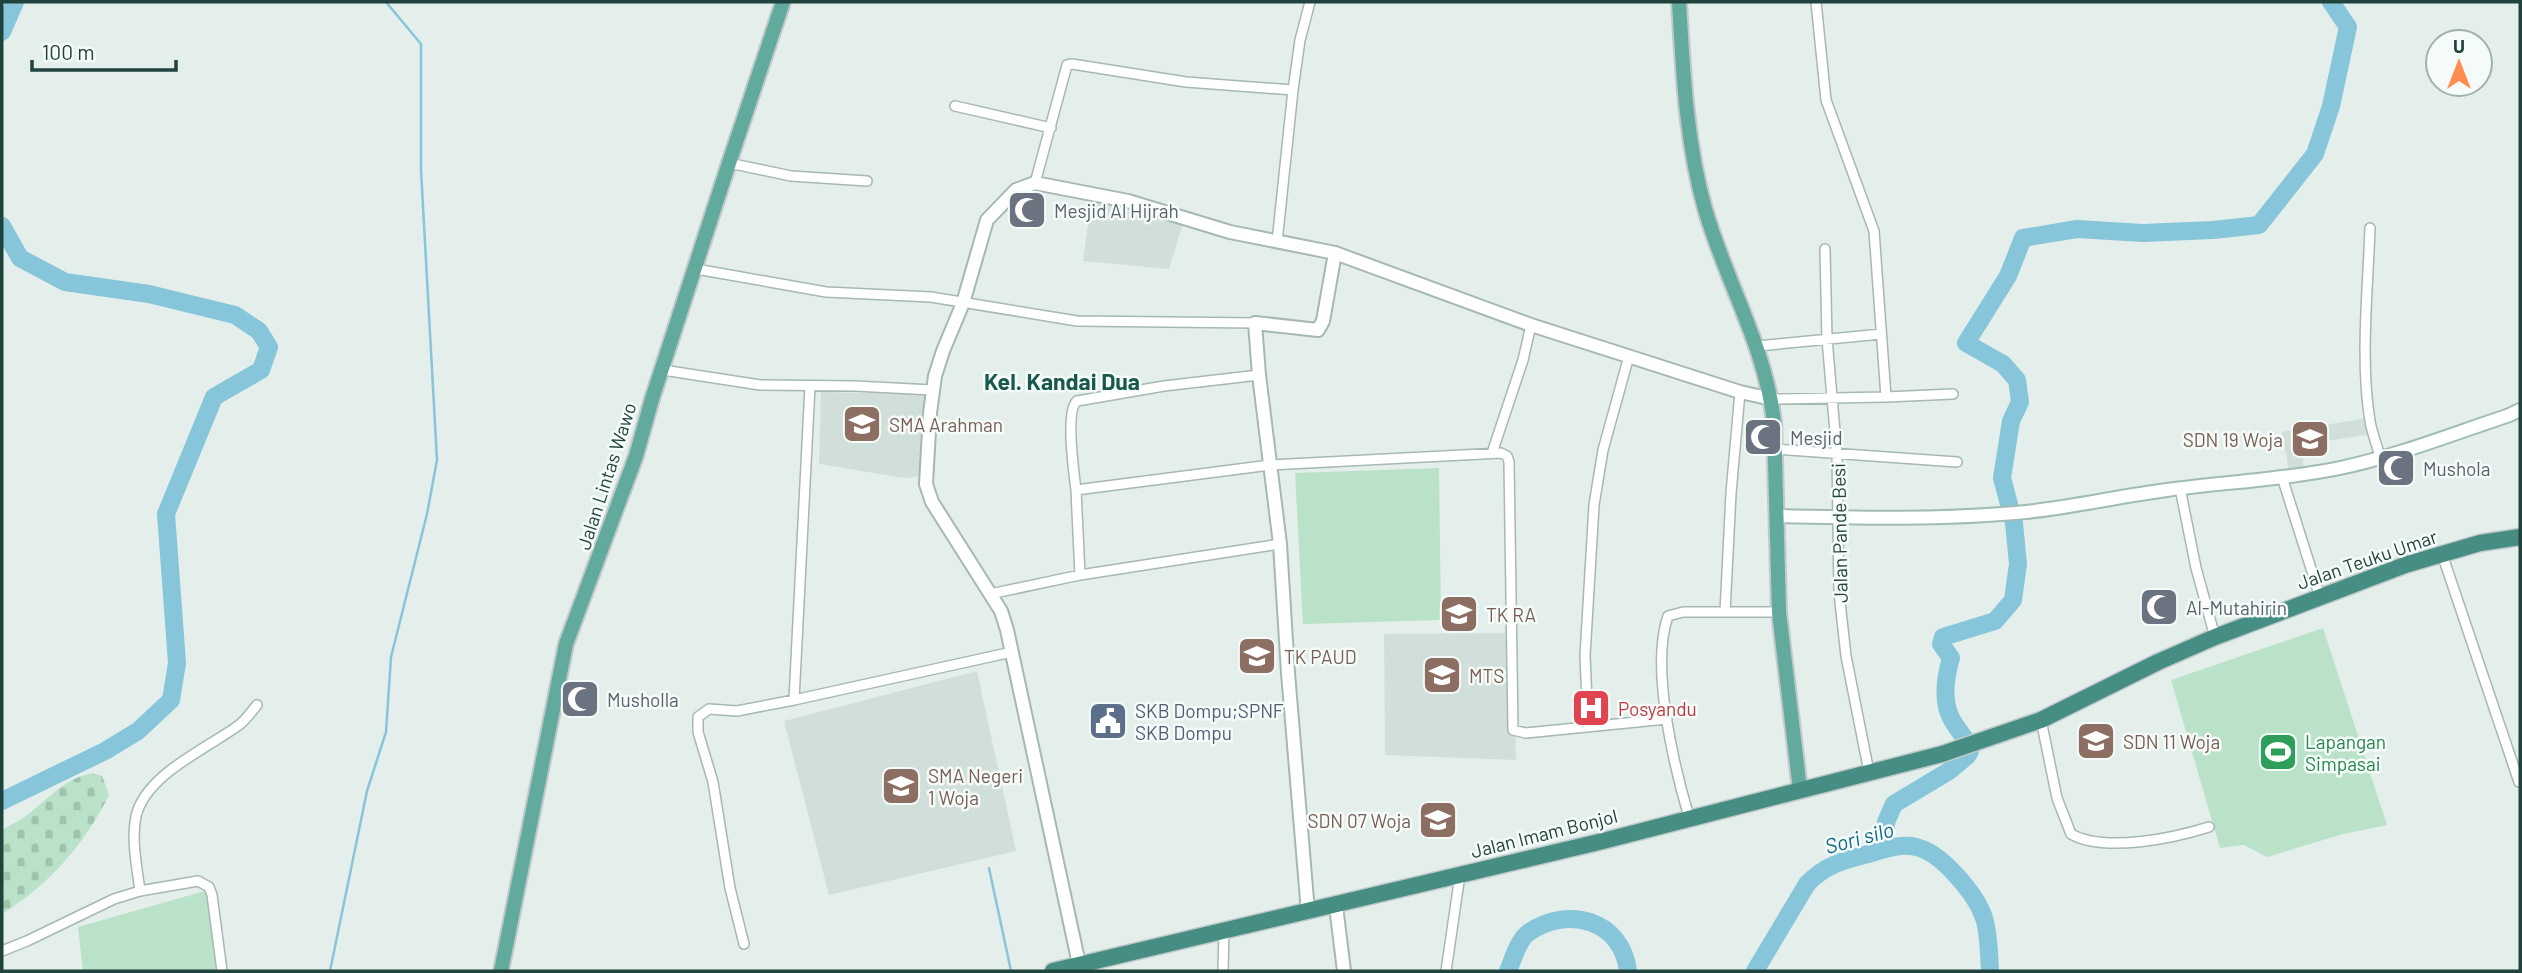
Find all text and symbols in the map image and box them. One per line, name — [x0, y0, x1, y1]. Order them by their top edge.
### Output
scale bar — [32, 28, 175, 72]
north arrow — [2424, 28, 2494, 98]
text: U — [2453, 34, 2465, 57]
text: 100 m — [42, 39, 95, 64]
mosque icon: Mesjid Al Hijrah — [1006, 189, 1048, 231]
place label: Mesjid Al Hijrah — [1054, 199, 1179, 222]
district label: Kel. Kandai Dua — [984, 367, 1140, 395]
street label: Jalan Lintas Wawo — [571, 400, 641, 552]
school or university icon: SMA Arahman — [841, 403, 883, 445]
place label: SMA Arahman — [889, 413, 1003, 436]
mosque icon: Mesjid — [1742, 416, 1784, 458]
school or university icon: SDN 19 Woja — [2289, 418, 2331, 460]
place label: Mesjid — [1790, 426, 1843, 449]
place label: SDN 19 Woja — [2183, 428, 2283, 451]
mosque icon: Mushola — [2375, 447, 2417, 489]
place label: Mushola — [2423, 457, 2490, 480]
street label: Jalan Pande Besi — [1826, 463, 1852, 603]
street label: Jalan Teuku Umar — [2294, 524, 2440, 594]
mosque icon: Al-Mutahirin — [2138, 586, 2180, 628]
school or university icon: TK RA — [1438, 593, 1480, 635]
place label: Al-Mutahirin — [2186, 596, 2287, 619]
place label: TK RA — [1486, 603, 1536, 626]
school or university icon: TK PAUD — [1236, 635, 1278, 677]
place label: TK PAUD — [1284, 645, 1357, 668]
school or university icon: MTS — [1421, 654, 1463, 696]
place label: MTS — [1469, 664, 1504, 687]
mosque icon: Musholla — [559, 678, 601, 720]
hospital icon: Posyandu — [1570, 687, 1612, 729]
place label: Musholla — [607, 688, 679, 711]
place label: Posyandu — [1618, 697, 1697, 720]
place label: SKB Dompu;SPNF SKB Dompu — [1135, 699, 1284, 744]
public building icon: SKB Dompu;SPNF SKB Dompu — [1087, 700, 1129, 742]
school or university icon: SDN 11 Woja — [2075, 720, 2117, 762]
place label: SDN 11 Woja — [2123, 730, 2220, 753]
place label: Lapangan Simpasai — [2305, 730, 2386, 775]
sports icon: Lapangan Simpasai — [2257, 731, 2299, 773]
place label: SMA Negeri 1 Woja — [928, 764, 1023, 809]
school or university icon: SMA Negeri 1 Woja — [880, 765, 922, 807]
school or university icon: SDN 07 Woja — [1417, 799, 1459, 841]
street label: Jalan Imam Bonjol — [1468, 804, 1620, 862]
place label: SDN 07 Woja — [1308, 809, 1411, 832]
water label: Sori silo — [1822, 816, 1896, 858]

